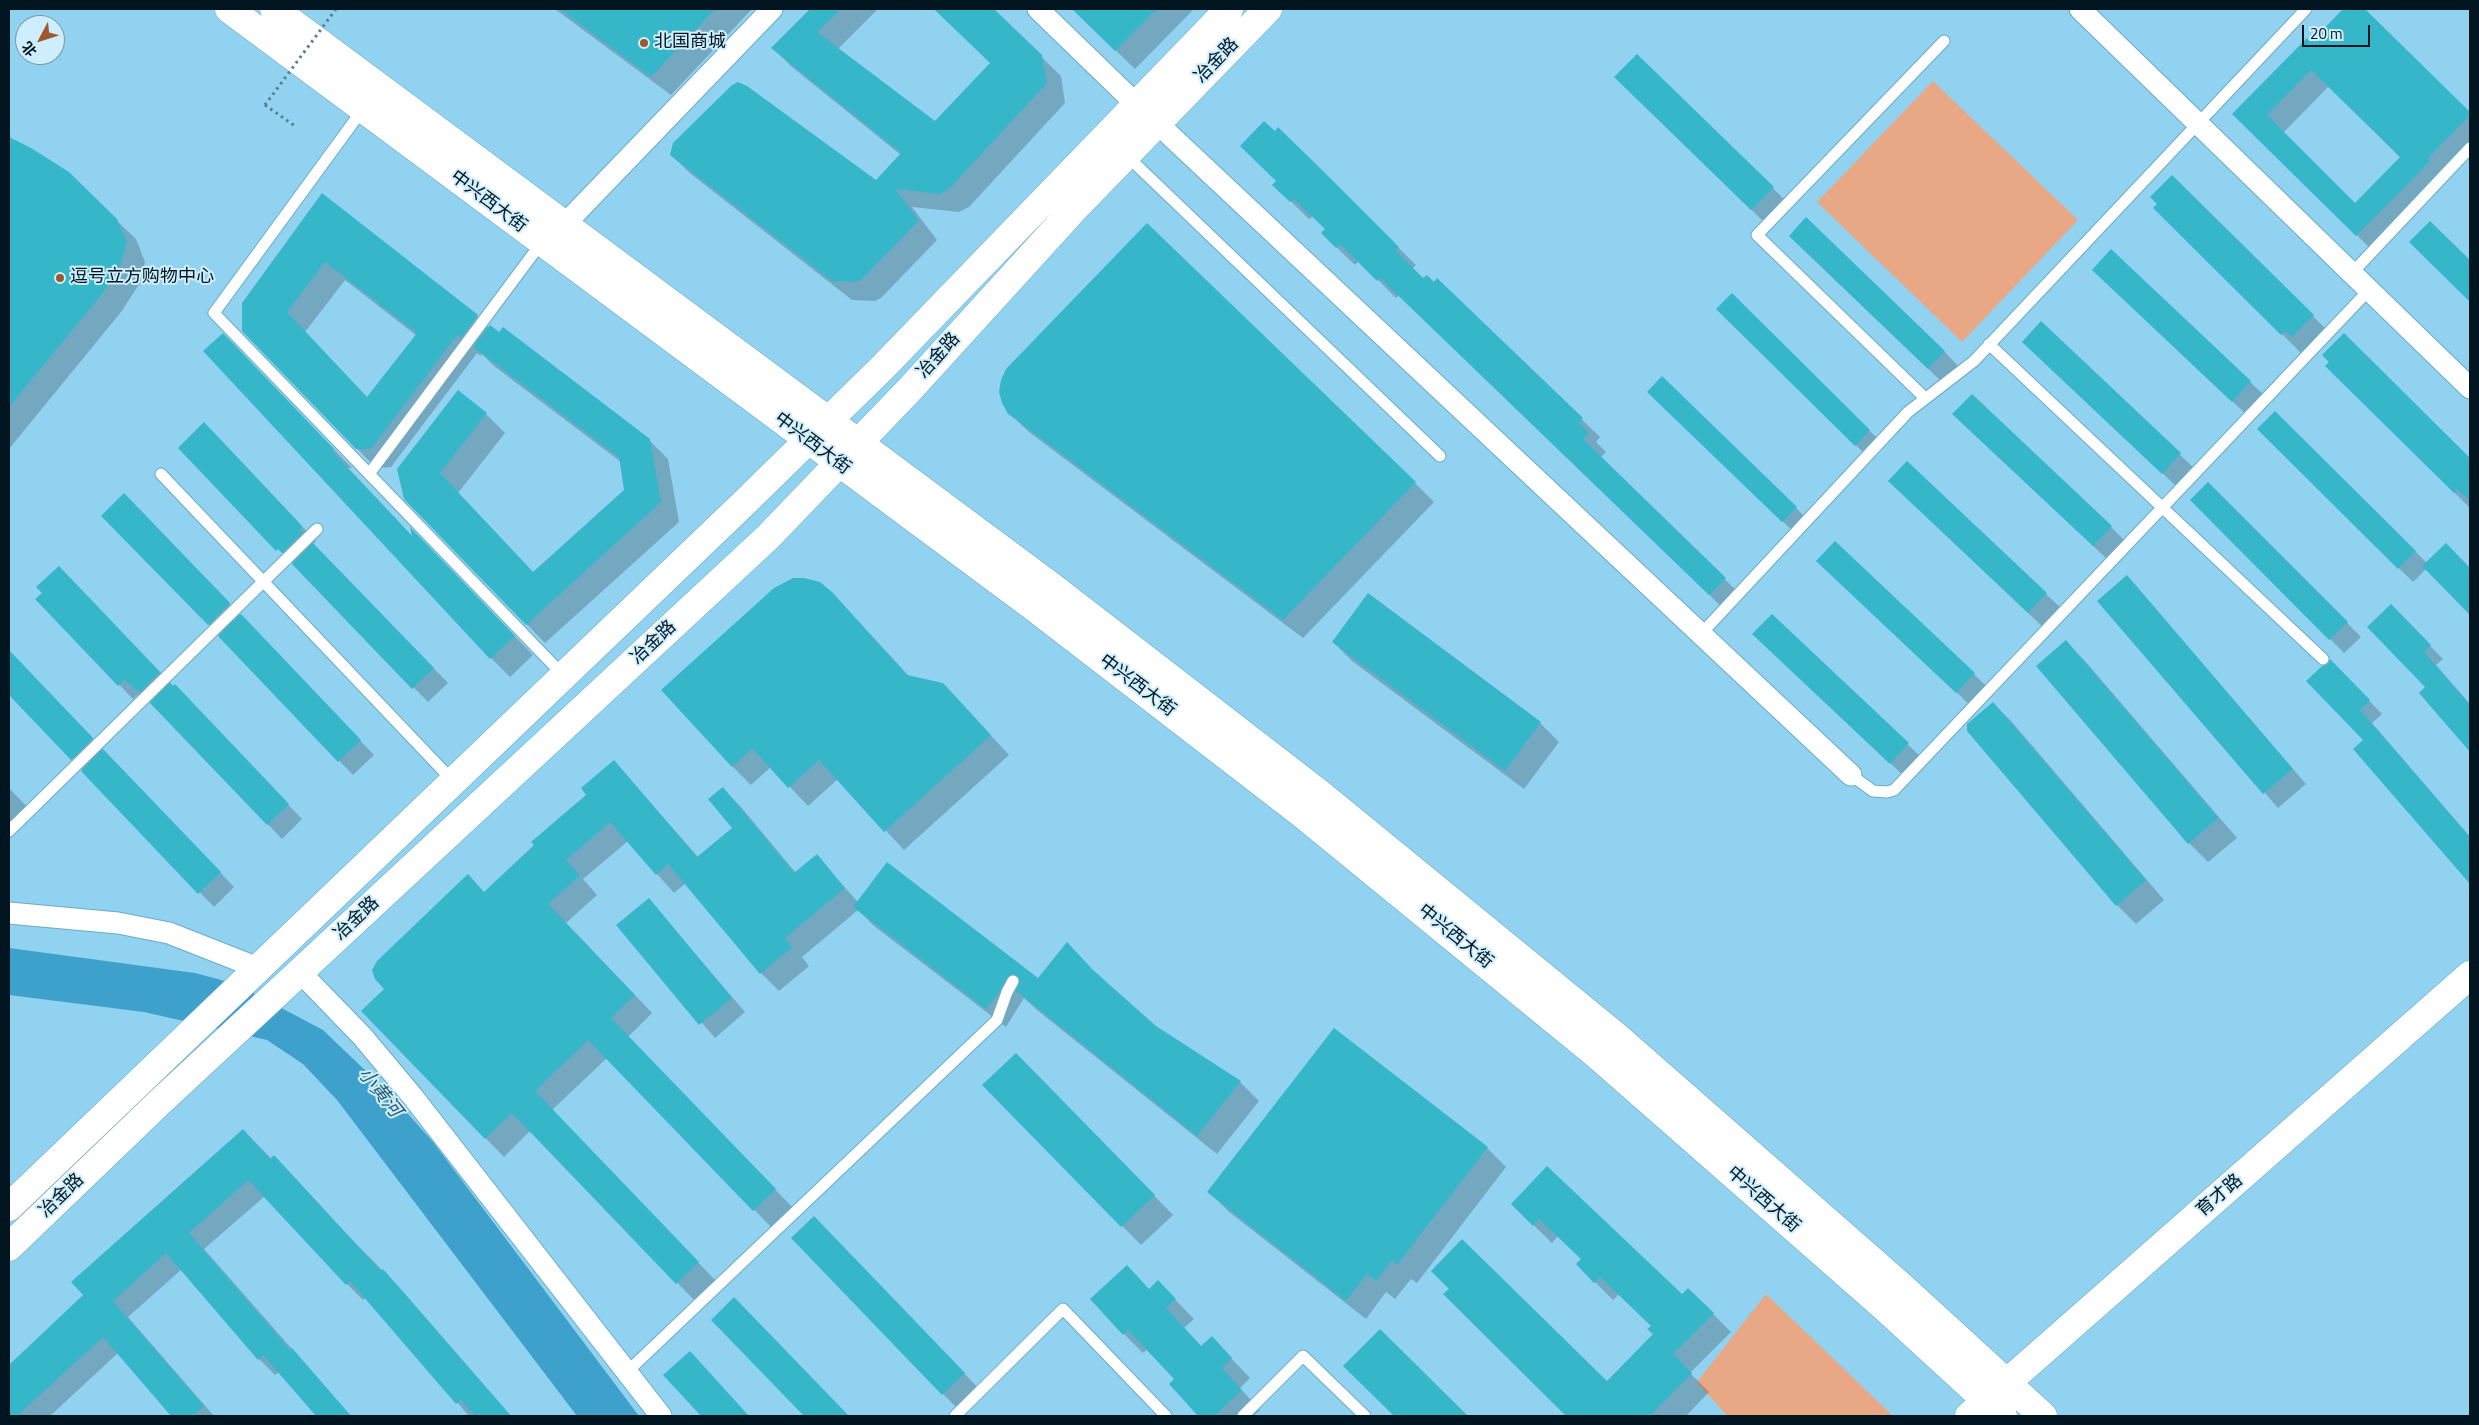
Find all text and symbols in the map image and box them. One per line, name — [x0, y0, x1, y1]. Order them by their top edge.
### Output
north arrow — [15, 15, 65, 65]
scale bar — [2304, 15, 2372, 47]
text: 20 m — [2310, 22, 2343, 45]
place label: 北国商城 — [654, 32, 726, 54]
street label: 冶金路 — [1190, 34, 1244, 88]
text: 北 — [16, 37, 41, 61]
marker: 北国商城 — [638, 37, 650, 49]
street label: 中兴西大街 — [446, 166, 530, 238]
place label: 逗号立方购物中心 — [70, 267, 214, 289]
marker: 逗号立方购物中心 — [54, 272, 66, 284]
street label: 冶金路 — [913, 329, 965, 383]
street label: 中兴西大街 — [770, 408, 854, 480]
street label: 冶金路 — [627, 617, 681, 669]
street label: 中兴西大街 — [1095, 650, 1179, 722]
street label: 冶金路 — [330, 893, 384, 945]
street label: 中兴西大街 — [1413, 900, 1497, 974]
water label: 小黄河 — [352, 1064, 406, 1122]
street label: 中兴西大街 — [1722, 1162, 1804, 1238]
street label: 冶金路 — [35, 1169, 89, 1223]
street label: 育才路 — [2193, 1170, 2247, 1222]

